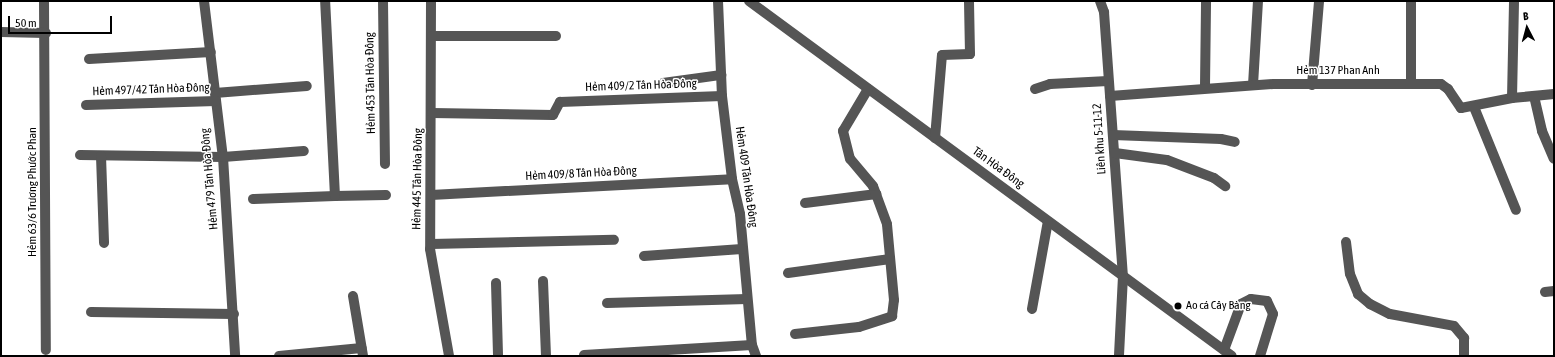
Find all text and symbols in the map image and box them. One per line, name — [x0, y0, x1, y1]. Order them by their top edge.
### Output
scale bar — [10, 8, 114, 34]
north arrow — [1507, 8, 1547, 48]
text: B — [1523, 10, 1529, 22]
text: 50 m — [15, 16, 37, 30]
street label: Hẻm 453 Tân Hòa Đông — [363, 32, 379, 134]
street label: Hẻm 137 Phan Anh — [1296, 64, 1380, 78]
street label: Hẻm 409/2 Tân Hòa Đông — [585, 77, 697, 95]
street label: Hẻm 497/42 Tân Hòa Đông — [92, 81, 210, 99]
street label: Liên khu 5-11-12 — [1090, 103, 1110, 175]
street label: Hẻm 409 Tân Hòa Đông — [732, 126, 760, 228]
street label: Hẻm 63/6 Trương Phước Phan — [26, 127, 40, 257]
street label: Hẻm 479 Tân Hòa Đông — [198, 128, 222, 230]
street label: Hẻm 445 Tân Hòa Đông — [410, 128, 426, 230]
street label: Tân Hòa Đông — [969, 144, 1027, 192]
street label: Hẻm 409/8 Tân Hòa Đông — [525, 164, 637, 184]
place label: Ao cá Cây Bàng — [1186, 299, 1251, 313]
marker: Ao cá Cây Bàng — [1173, 301, 1183, 311]

